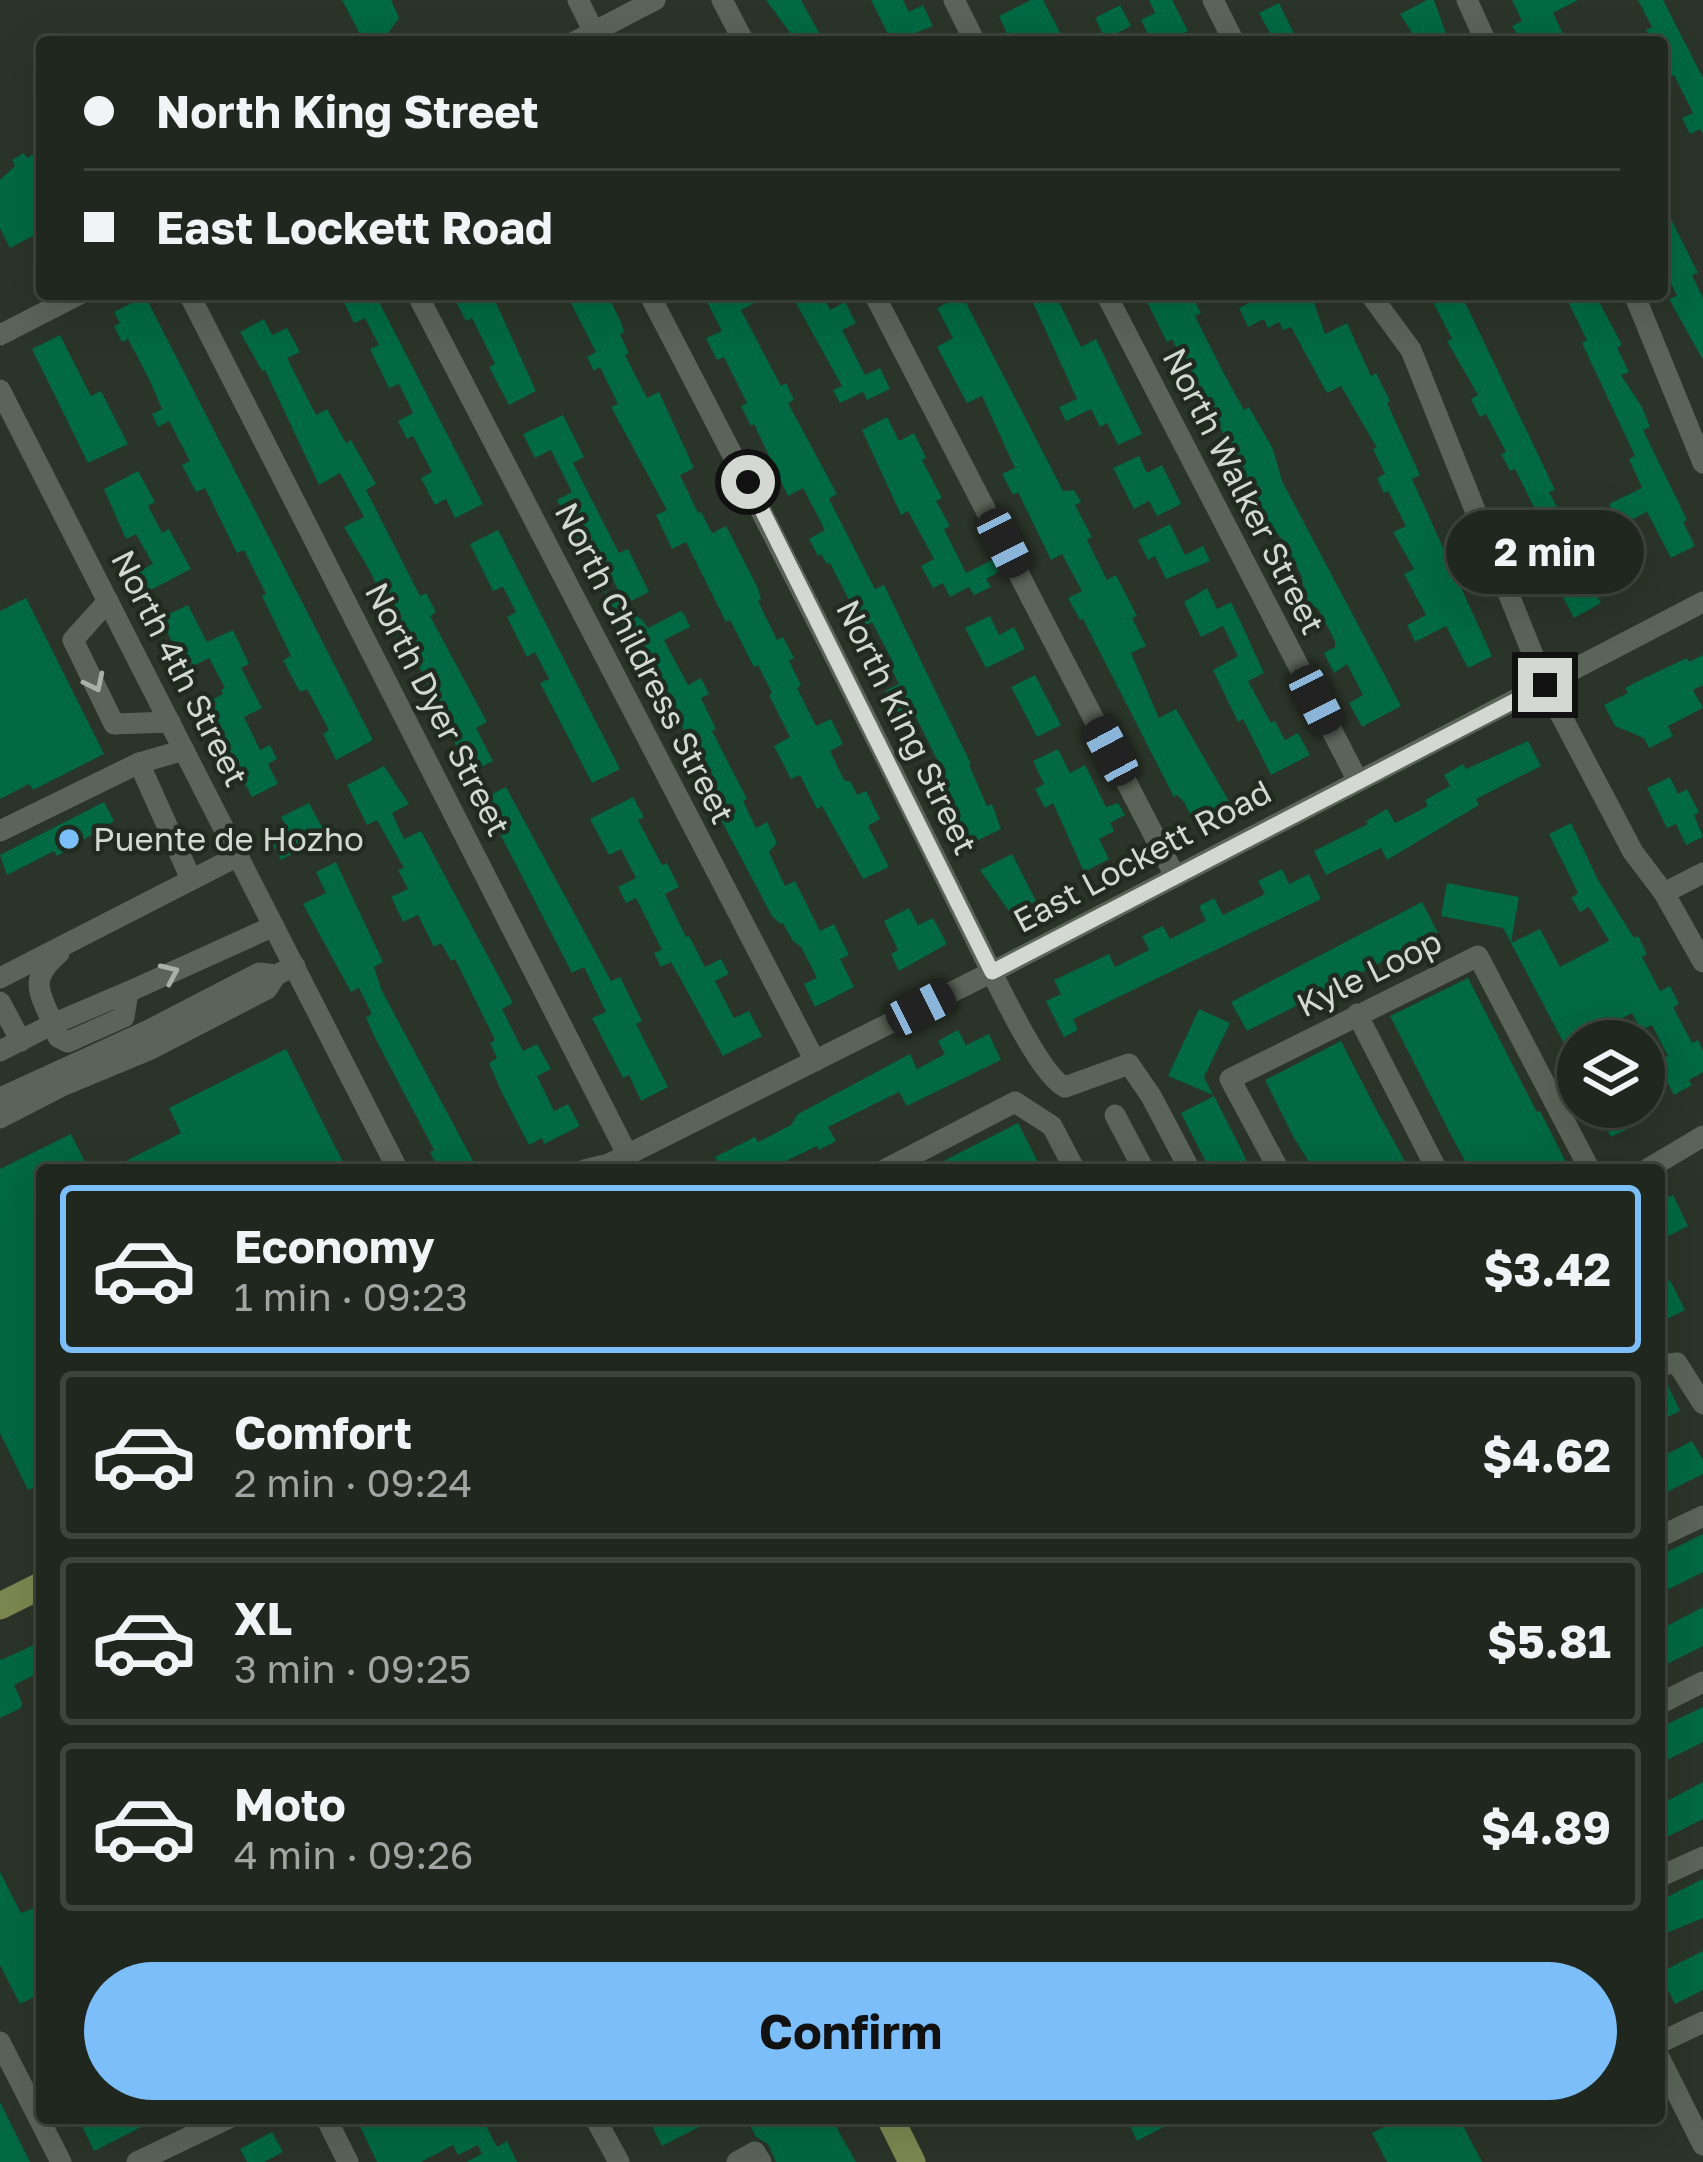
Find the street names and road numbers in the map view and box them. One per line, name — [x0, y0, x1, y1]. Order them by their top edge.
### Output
street label: North Walker Street — [1155, 341, 1333, 640]
street label: North Childress Street — [548, 496, 743, 830]
street label: North 4th Street — [104, 543, 257, 792]
street label: North Dyer Street — [358, 576, 519, 842]
street label: North King Street — [829, 593, 986, 860]
street label: East Lockett Road — [1006, 771, 1277, 940]
street label: Kyle Loop — [1290, 921, 1447, 1024]

